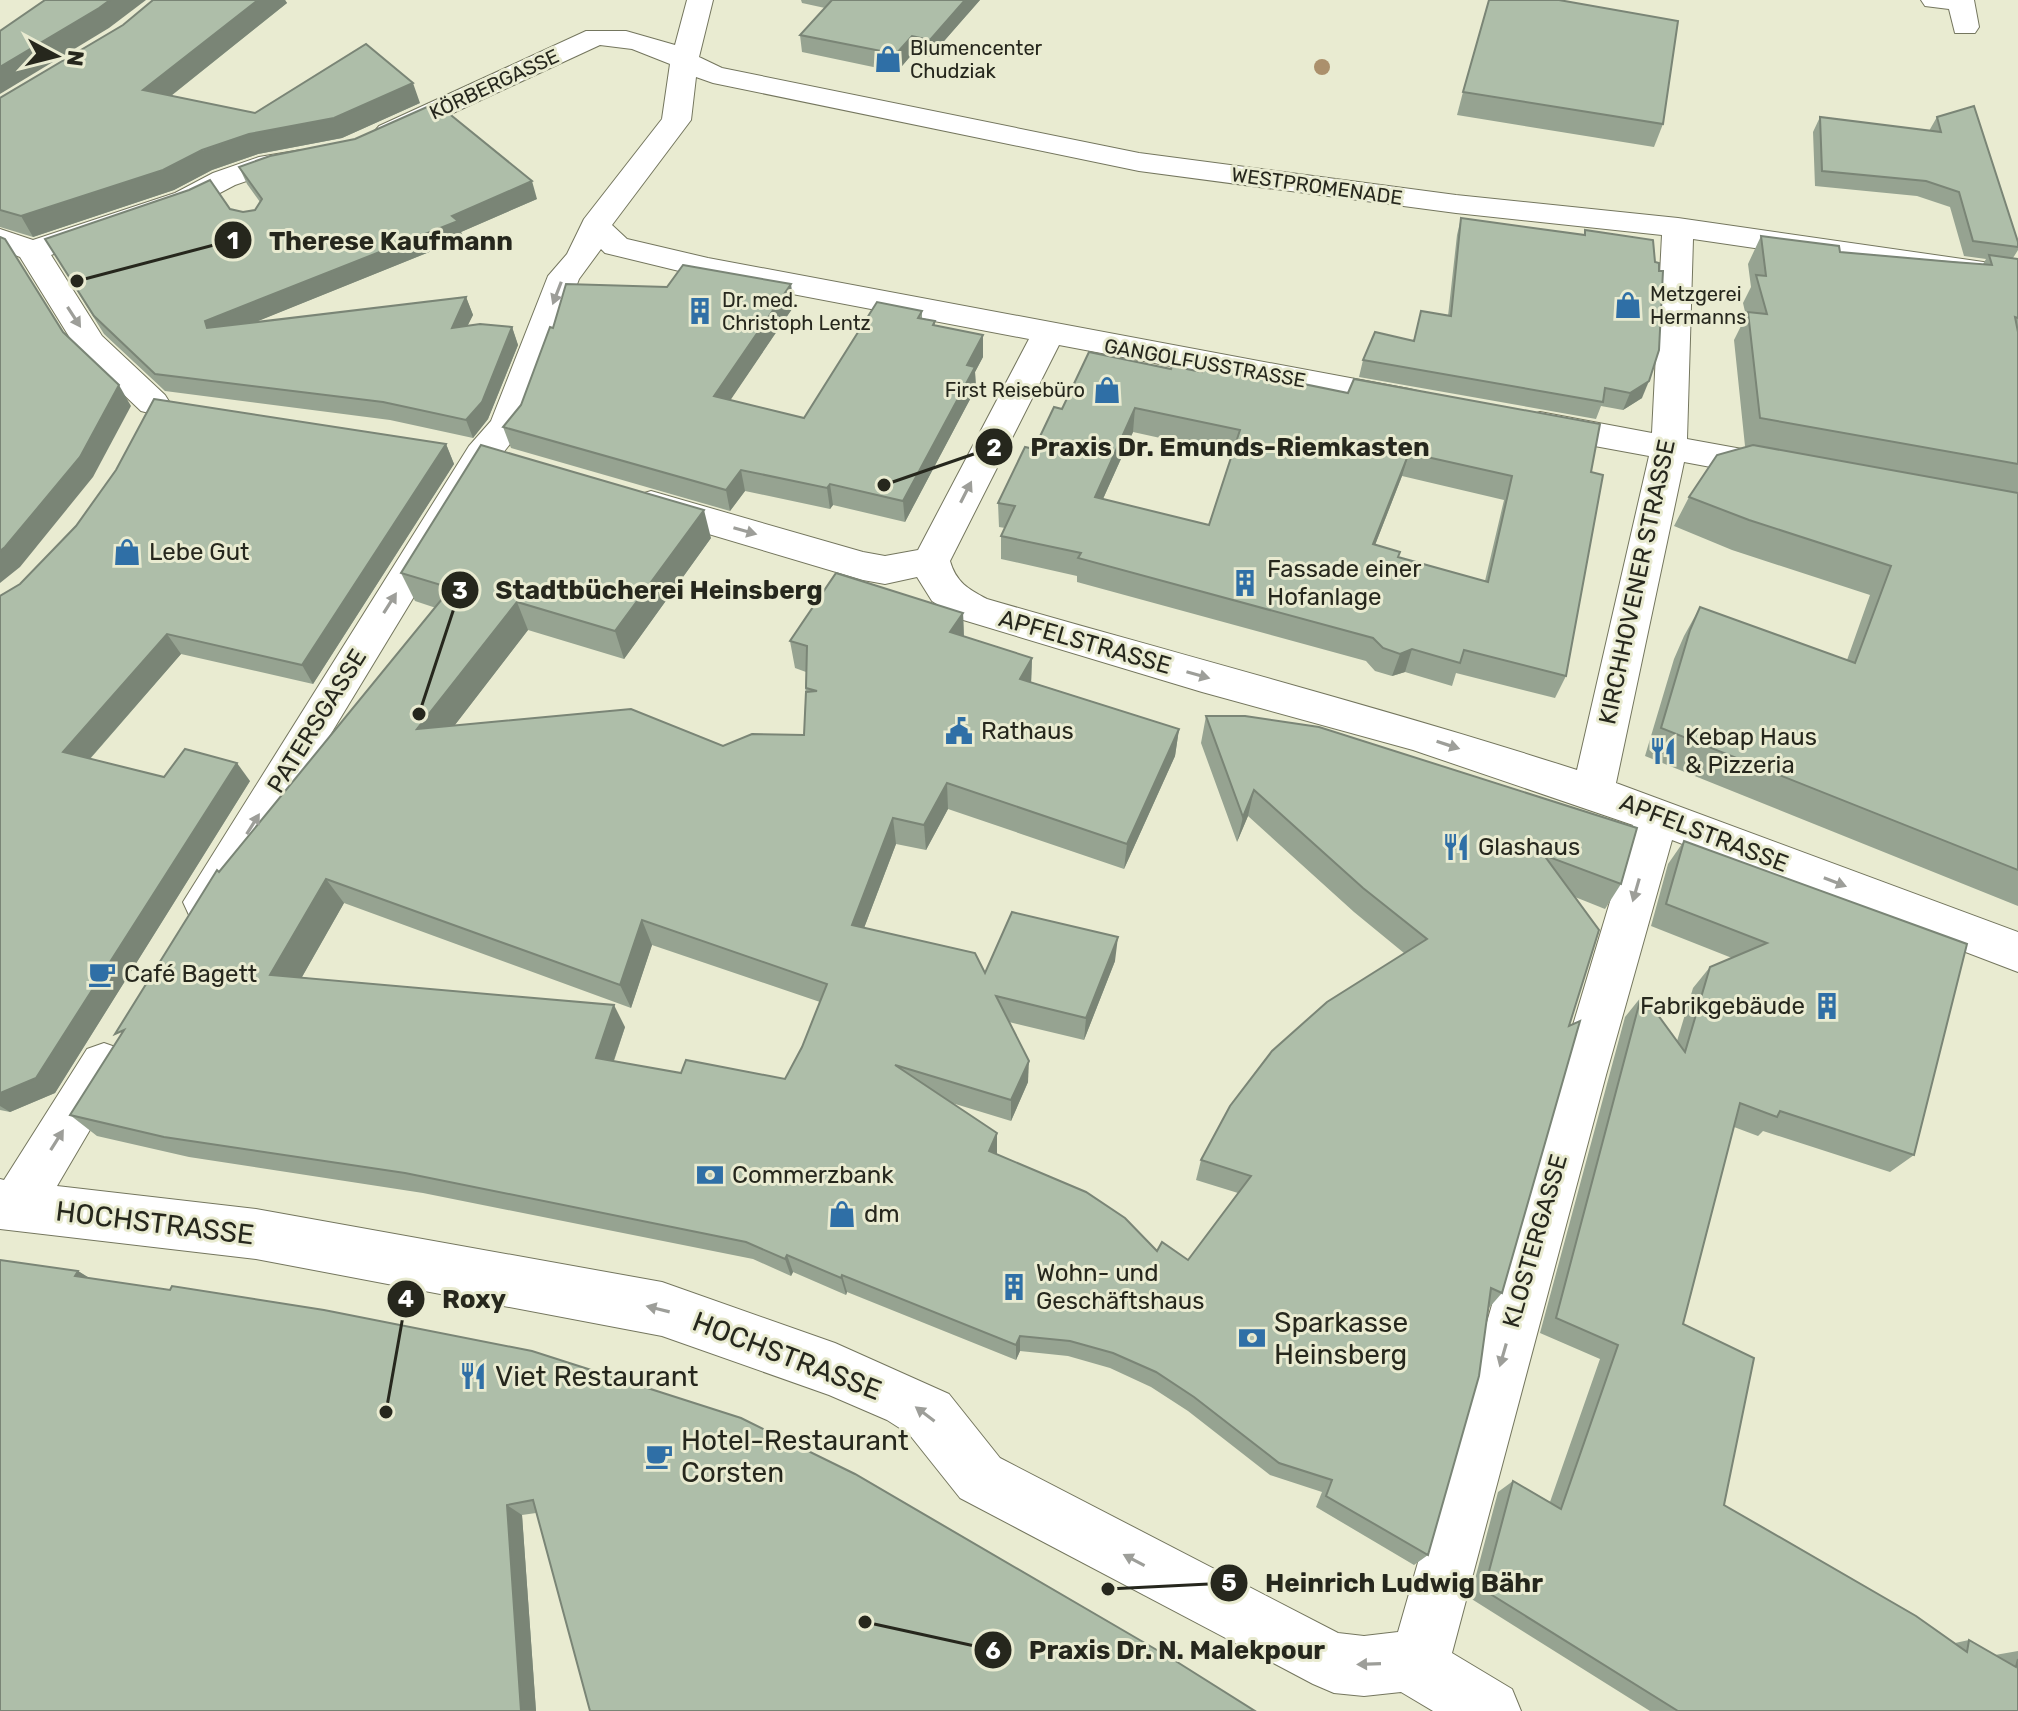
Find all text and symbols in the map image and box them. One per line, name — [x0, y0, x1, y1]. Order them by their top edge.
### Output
north arrow — [16, 16, 96, 96]
place label: Blumencenter Chudziak — [910, 36, 1043, 83]
street label: KÖRBERGASSE — [425, 44, 563, 124]
shop icon: Blumencenter Chudziak — [873, 44, 903, 74]
text: N — [61, 49, 90, 68]
street label: WESTPROMENADE — [1230, 162, 1404, 210]
callout: Therese Kaufmann — [213, 215, 529, 265]
text: Therese Kaufmann — [269, 226, 513, 257]
text: 1 — [227, 227, 239, 255]
one-way arrow — [550, 281, 563, 305]
place label: Metzgerei Hermanns — [1650, 282, 1746, 329]
place label: Dr. med. Christoph Lentz — [722, 288, 871, 335]
shop icon: Metzgerei Hermanns — [1613, 290, 1643, 320]
building icon: Dr. med. Christoph Lentz — [685, 296, 715, 326]
one-way arrow — [66, 306, 80, 328]
street label: GANGOLFUSSTRASSE — [1102, 333, 1308, 393]
shop icon: First Reisebüro — [1092, 375, 1122, 405]
place label: First Reisebüro — [945, 378, 1085, 402]
callout: Praxis Dr. Emunds-Riemkasten — [974, 422, 1445, 472]
text: Praxis Dr. Emunds-Riemkasten — [1030, 432, 1430, 463]
text: 2 — [986, 434, 1002, 462]
street label: KIRCHHOVENER STRASSE — [1593, 437, 1681, 727]
one-way arrow — [960, 481, 973, 504]
one-way arrow — [733, 525, 757, 538]
shop icon: Lebe Gut — [112, 537, 142, 567]
place label: Lebe Gut — [149, 538, 249, 566]
place label: Fassade einer Hofanlage — [1267, 555, 1421, 611]
callout: Stadtbücherei Heinsberg — [440, 565, 839, 615]
building icon: Fassade einer Hofanlage — [1230, 568, 1260, 598]
text: Stadtbücherei Heinsberg — [495, 575, 823, 606]
text: 3 — [452, 577, 468, 605]
one-way arrow — [383, 592, 397, 614]
street label: APFELSTRASSE — [996, 604, 1174, 680]
street label: PATERSGASSE — [262, 644, 372, 798]
one-way arrow — [1186, 669, 1210, 682]
public building icon: Rathaus — [944, 716, 974, 746]
place label: Rathaus — [981, 717, 1074, 745]
place label: Kebap Haus & Pizzeria — [1685, 723, 1817, 779]
restaurant icon: Kebap Haus & Pizzeria — [1648, 736, 1678, 766]
one-way arrow — [1437, 739, 1461, 752]
street label: APFELSTRASSE — [1616, 788, 1792, 878]
one-way arrow — [246, 813, 260, 835]
restaurant icon: Glashaus — [1441, 832, 1471, 862]
place label: Glashaus — [1478, 833, 1580, 861]
one-way arrow — [1823, 876, 1847, 889]
one-way arrow — [1629, 878, 1642, 902]
cafe icon: Café Bagett — [87, 959, 117, 989]
place label: Café Bagett — [124, 960, 257, 988]
building icon: Fabrikgebäude — [1812, 991, 1842, 1021]
place label: Fabrikgebäude — [1640, 992, 1805, 1020]
one-way arrow — [50, 1129, 64, 1151]
street label: KLOSTERGASSE — [1497, 1151, 1573, 1331]
bank icon: Commerzbank — [695, 1160, 725, 1190]
place label: Commerzbank — [732, 1161, 894, 1189]
street label: HOCHSTRASSE — [54, 1194, 256, 1252]
shop icon: dm — [827, 1199, 857, 1229]
place label: dm — [864, 1200, 900, 1228]
place label: Wohn- und Geschäftshaus — [1036, 1259, 1204, 1315]
building icon: Wohn- und Geschäftshaus — [999, 1272, 1029, 1302]
callout: Roxy — [386, 1274, 522, 1324]
text: Roxy — [442, 1284, 506, 1315]
text: 4 — [398, 1285, 414, 1313]
one-way arrow — [645, 1303, 670, 1315]
street label: HOCHSTRASSE — [688, 1305, 886, 1407]
place label: Sparkasse Heinsberg — [1274, 1306, 1408, 1371]
bank icon: Sparkasse Heinsberg — [1237, 1323, 1267, 1353]
one-way arrow — [1497, 1343, 1509, 1368]
place label: Viet Restaurant — [495, 1360, 698, 1393]
restaurant icon: Viet Restaurant — [458, 1361, 488, 1391]
one-way arrow — [915, 1406, 935, 1422]
place label: Hotel-Restaurant Corsten — [681, 1424, 909, 1489]
cafe icon: Hotel-Restaurant Corsten — [644, 1441, 674, 1471]
one-way arrow — [1123, 1553, 1146, 1566]
callout: Heinrich Ludwig Bähr — [1209, 1558, 1559, 1608]
text: Heinrich Ludwig Bähr — [1265, 1568, 1543, 1599]
text: 5 — [1221, 1569, 1237, 1597]
callout: Praxis Dr. N. Malekpour — [973, 1625, 1341, 1675]
text: Praxis Dr. N. Malekpour — [1029, 1635, 1325, 1666]
text: 6 — [985, 1637, 1001, 1665]
one-way arrow — [1356, 1658, 1381, 1671]

